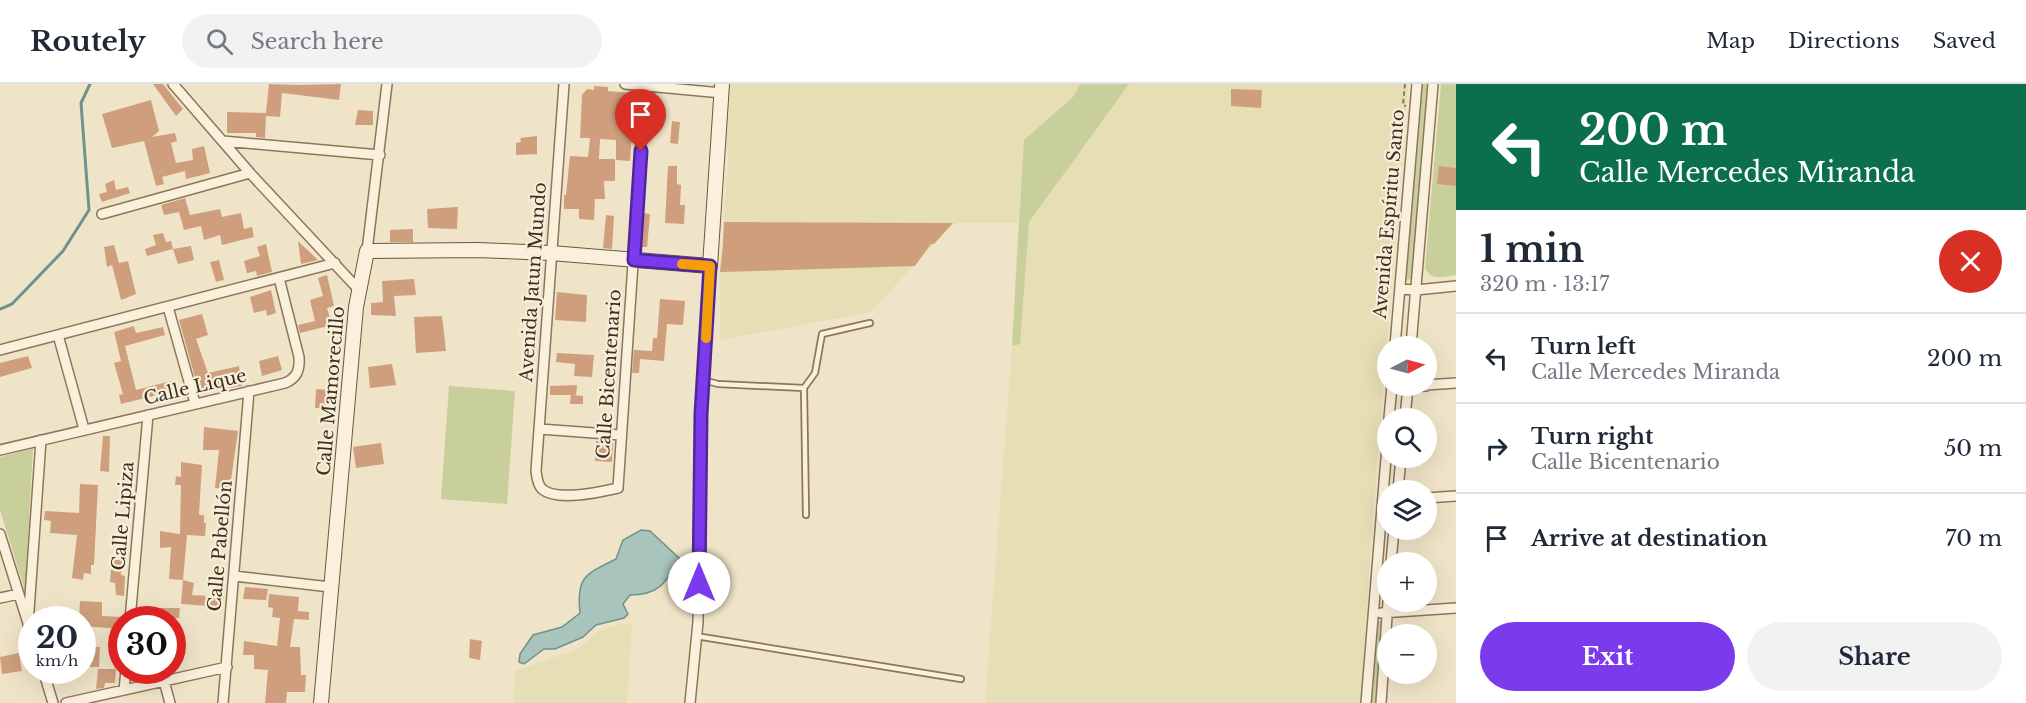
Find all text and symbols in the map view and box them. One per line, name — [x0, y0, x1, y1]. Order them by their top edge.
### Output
search box — [182, 14, 602, 68]
text: Routely — [30, 24, 146, 59]
icon: search — [203, 25, 236, 58]
text: Search here — [251, 28, 384, 55]
text: Map — [1706, 28, 1755, 54]
text: Directions — [1788, 28, 1900, 54]
text: Saved — [1933, 28, 1996, 54]
pin — [615, 89, 666, 151]
icon: arrive — [624, 98, 657, 131]
text: 200 m — [1579, 104, 1727, 156]
street label: Avenida Espíritu Santo — [1369, 108, 1409, 321]
icon: left — [1480, 108, 1558, 186]
text: Calle Mercedes Miranda — [1579, 156, 1915, 189]
street label: Avenida Jatun Mundo — [515, 181, 551, 383]
text: 1 min — [1480, 227, 1584, 272]
button: close — [1939, 230, 2002, 293]
text: 320 m · 13:17 — [1480, 272, 1609, 296]
street label: Calle Bicentenario — [592, 288, 626, 460]
street label: Calle Mamorecillo — [313, 305, 349, 477]
text: Turn left — [1531, 333, 1636, 360]
north arrow — [1377, 336, 1437, 396]
map controls — [1377, 336, 1437, 684]
icon: left — [1480, 342, 1513, 375]
text: 200 m — [1927, 345, 2002, 372]
text: Calle Mercedes Miranda — [1531, 360, 1780, 384]
street label: Calle Lique — [141, 364, 249, 410]
button: search — [1377, 408, 1437, 468]
text: Turn right — [1531, 423, 1653, 450]
icon: right — [1480, 432, 1513, 465]
text: 50 m — [1944, 435, 2002, 462]
text: Calle Bicentenario — [1531, 450, 1720, 474]
street label: Calle Lipiza — [107, 461, 139, 571]
street label: Calle Pabellón — [203, 479, 237, 613]
button: layers — [1377, 480, 1437, 540]
icon: arrive — [1480, 522, 1513, 555]
text: Arrive at destination — [1531, 525, 1768, 552]
text: 70 m — [1945, 525, 2002, 552]
position arrow — [667, 551, 731, 615]
button: + — [1377, 552, 1437, 612]
speed limit sign: 30 — [108, 606, 186, 684]
text: 20 — [36, 619, 78, 656]
button: Exit — [1480, 622, 1735, 691]
button: Share — [1747, 622, 2002, 691]
button: − — [1377, 624, 1437, 684]
text: km/h — [36, 651, 78, 670]

